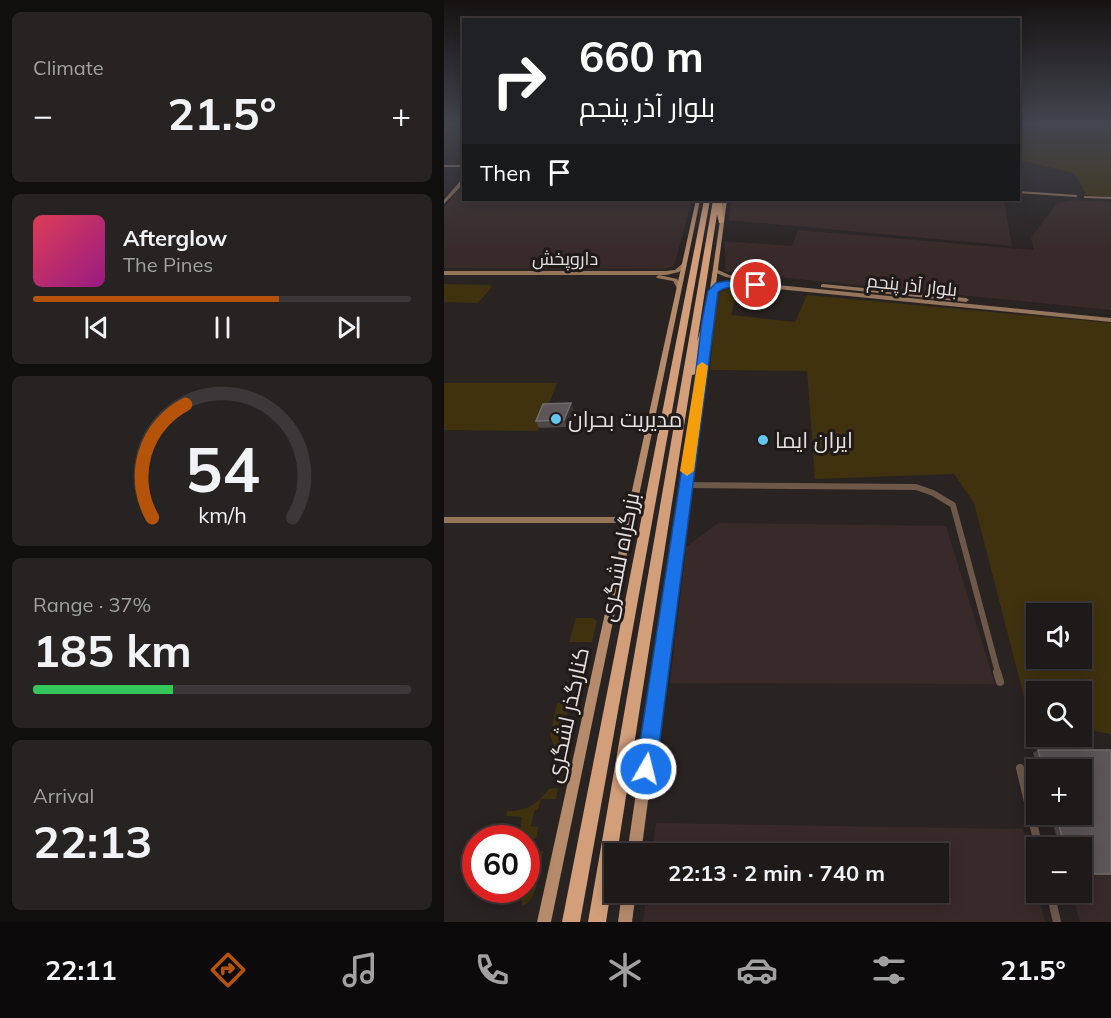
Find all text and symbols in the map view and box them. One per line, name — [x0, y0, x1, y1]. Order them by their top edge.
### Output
text: 660 m — [579, 30, 704, 83]
icon: right — [480, 42, 558, 120]
text: Climate — [33, 55, 104, 80]
text: 21.5° — [167, 85, 277, 141]
text: بلوار آذر پنجم — [579, 90, 715, 124]
text: − — [33, 94, 53, 135]
text: + — [391, 94, 411, 135]
icon: arrive — [543, 156, 576, 189]
text: Then — [480, 159, 531, 187]
text: Afterglow — [123, 224, 227, 252]
street label: داروپخش — [532, 247, 598, 271]
text: The Pines — [123, 252, 213, 277]
pin — [730, 259, 781, 310]
icon: arrive — [739, 268, 772, 301]
street label: بلوار آذر پنجم — [866, 269, 958, 302]
icon: previous — [80, 311, 113, 344]
icon: pause — [206, 311, 239, 344]
icon: next — [332, 311, 365, 344]
place label: مدیریت بحران — [568, 405, 682, 433]
marker: مدیریت بحران — [549, 412, 563, 426]
place label: ایران ایما — [775, 426, 853, 454]
text: 54 — [185, 429, 259, 508]
marker: ایران ایما — [756, 433, 770, 447]
street label: بزرگراه لشگری — [593, 490, 645, 624]
text: km/h — [198, 501, 246, 528]
text: Range · 37% — [33, 592, 151, 617]
map controls — [1026, 603, 1092, 903]
button: sound — [1026, 603, 1092, 669]
text: 185 km — [33, 622, 192, 678]
street label: کنارگذر لشگری — [539, 645, 595, 785]
button: search — [1026, 681, 1092, 747]
position arrow — [614, 737, 678, 801]
button: + — [1026, 759, 1092, 825]
text: Arrival — [33, 783, 94, 808]
text: 22:13 — [33, 813, 152, 869]
speed limit sign: 60 — [462, 825, 540, 903]
button: − — [1026, 837, 1092, 903]
text: 22:13 · 2 min · 740 m — [668, 859, 885, 887]
icon: directions — [207, 949, 249, 991]
icon: music — [339, 949, 381, 991]
icon: phone — [471, 949, 513, 991]
icon: climate — [604, 949, 646, 991]
icon: car — [736, 949, 778, 991]
icon: filters — [868, 949, 910, 991]
text: 22:11 — [45, 953, 117, 987]
text: 21.5° — [1000, 953, 1066, 987]

